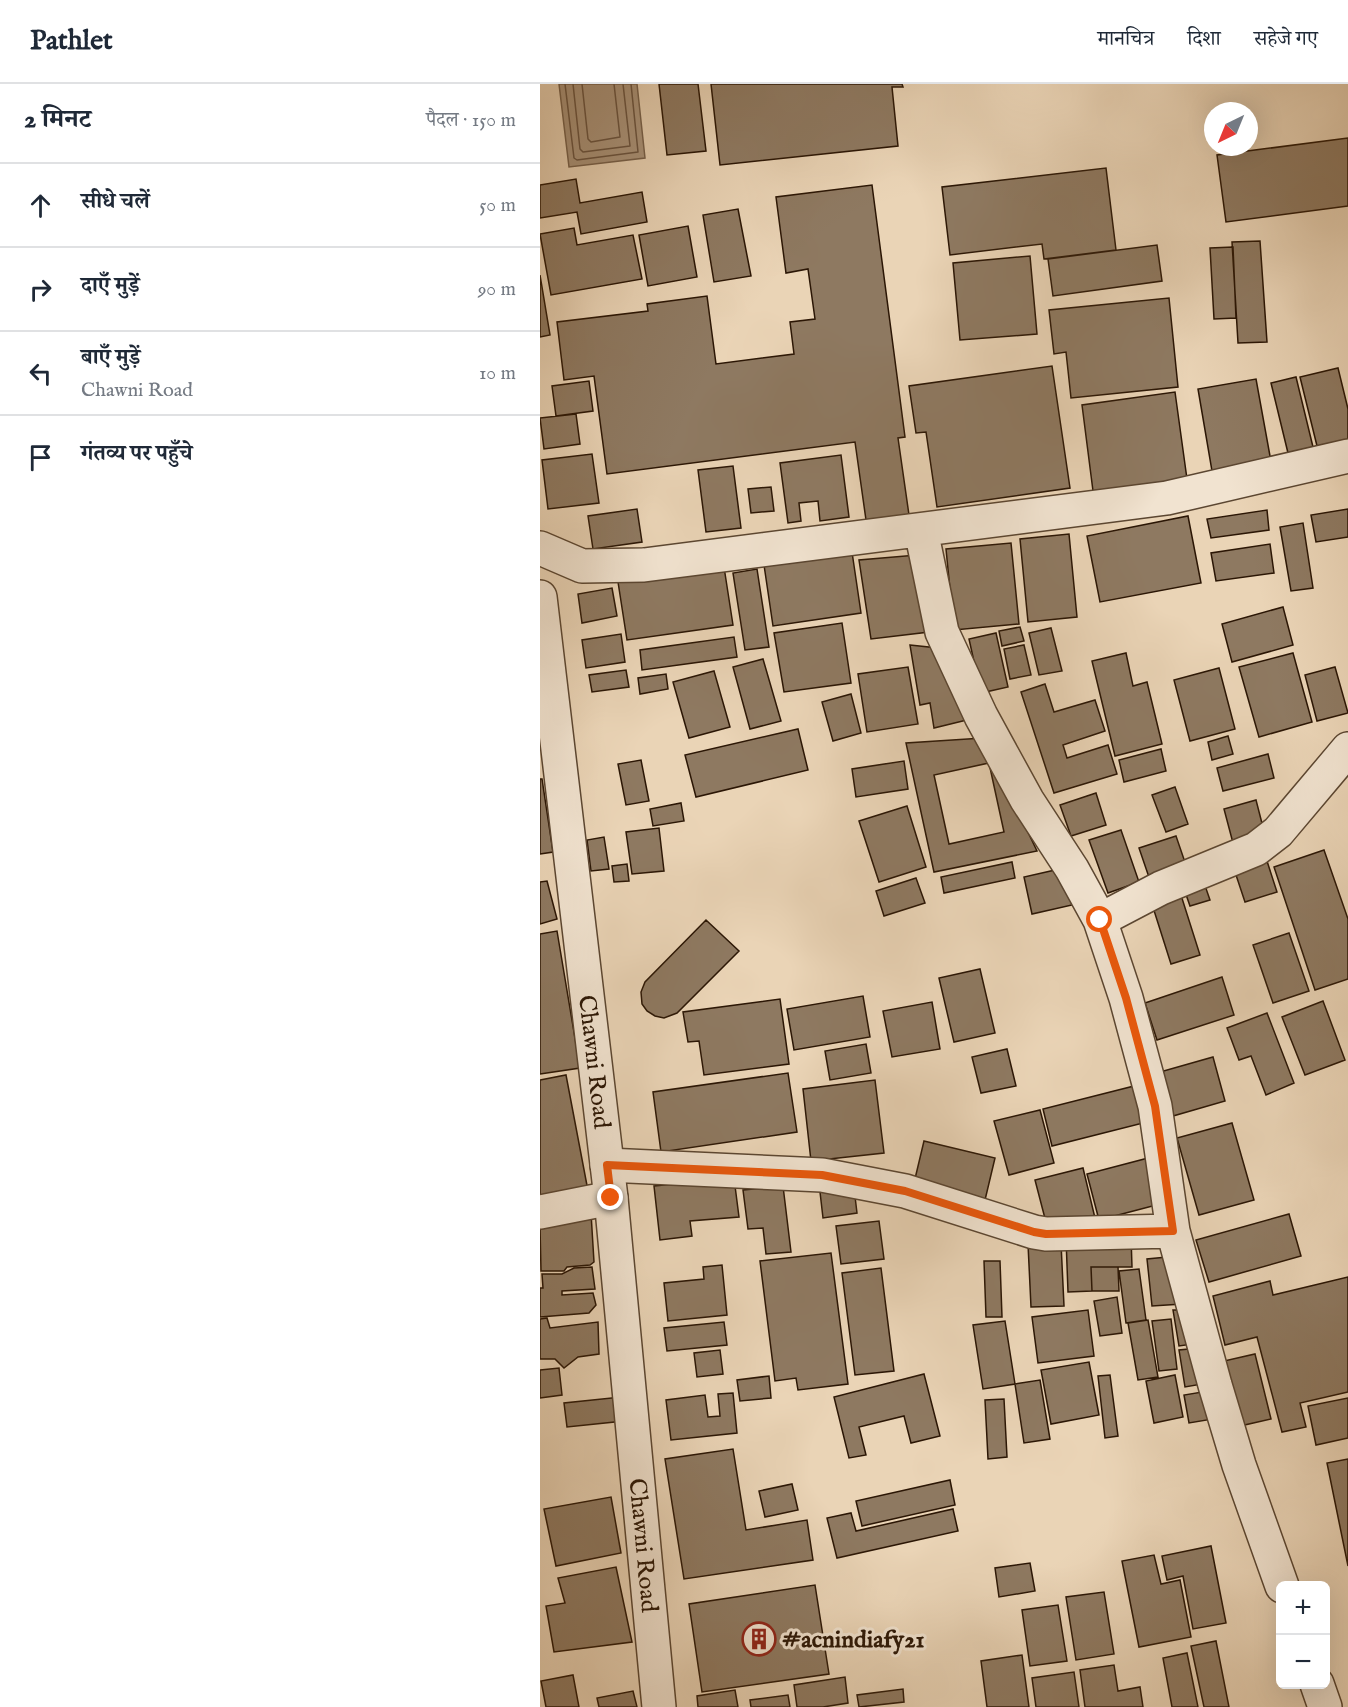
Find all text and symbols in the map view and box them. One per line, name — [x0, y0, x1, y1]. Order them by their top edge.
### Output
text: Pathlet — [30, 24, 113, 59]
text: मानचित्र — [1097, 26, 1154, 53]
text: दिशा — [1187, 26, 1221, 53]
text: सहेजे गए — [1254, 26, 1318, 53]
north arrow — [1204, 102, 1258, 156]
text: 2 मिनट — [24, 103, 91, 136]
text: पैदल · 150 m — [426, 108, 516, 133]
text: सीधे चलें — [81, 188, 150, 216]
icon: ahead — [24, 189, 57, 222]
text: 50 m — [479, 193, 516, 218]
text: दाएँ मुड़ें — [81, 272, 140, 300]
icon: right — [24, 273, 57, 306]
text: 90 m — [478, 277, 516, 302]
text: बाएँ मुड़ें — [81, 344, 140, 372]
icon: left — [24, 357, 57, 390]
text: 10 m — [479, 361, 516, 386]
text: Chawni Road — [81, 378, 193, 403]
text: गंतव्य पर पहुँचे — [81, 440, 192, 468]
icon: arrive — [24, 441, 57, 474]
route start — [1086, 906, 1112, 932]
street label: Chawni Road — [570, 993, 617, 1131]
route end — [597, 1184, 623, 1210]
street label: Chawni Road — [621, 1477, 664, 1614]
map controls — [1276, 1581, 1330, 1689]
button: + — [1276, 1581, 1330, 1635]
building icon: #acnindiafy21 — [741, 1621, 777, 1657]
place label: #acnindiafy21 — [782, 1625, 924, 1656]
button: − — [1276, 1635, 1330, 1689]

